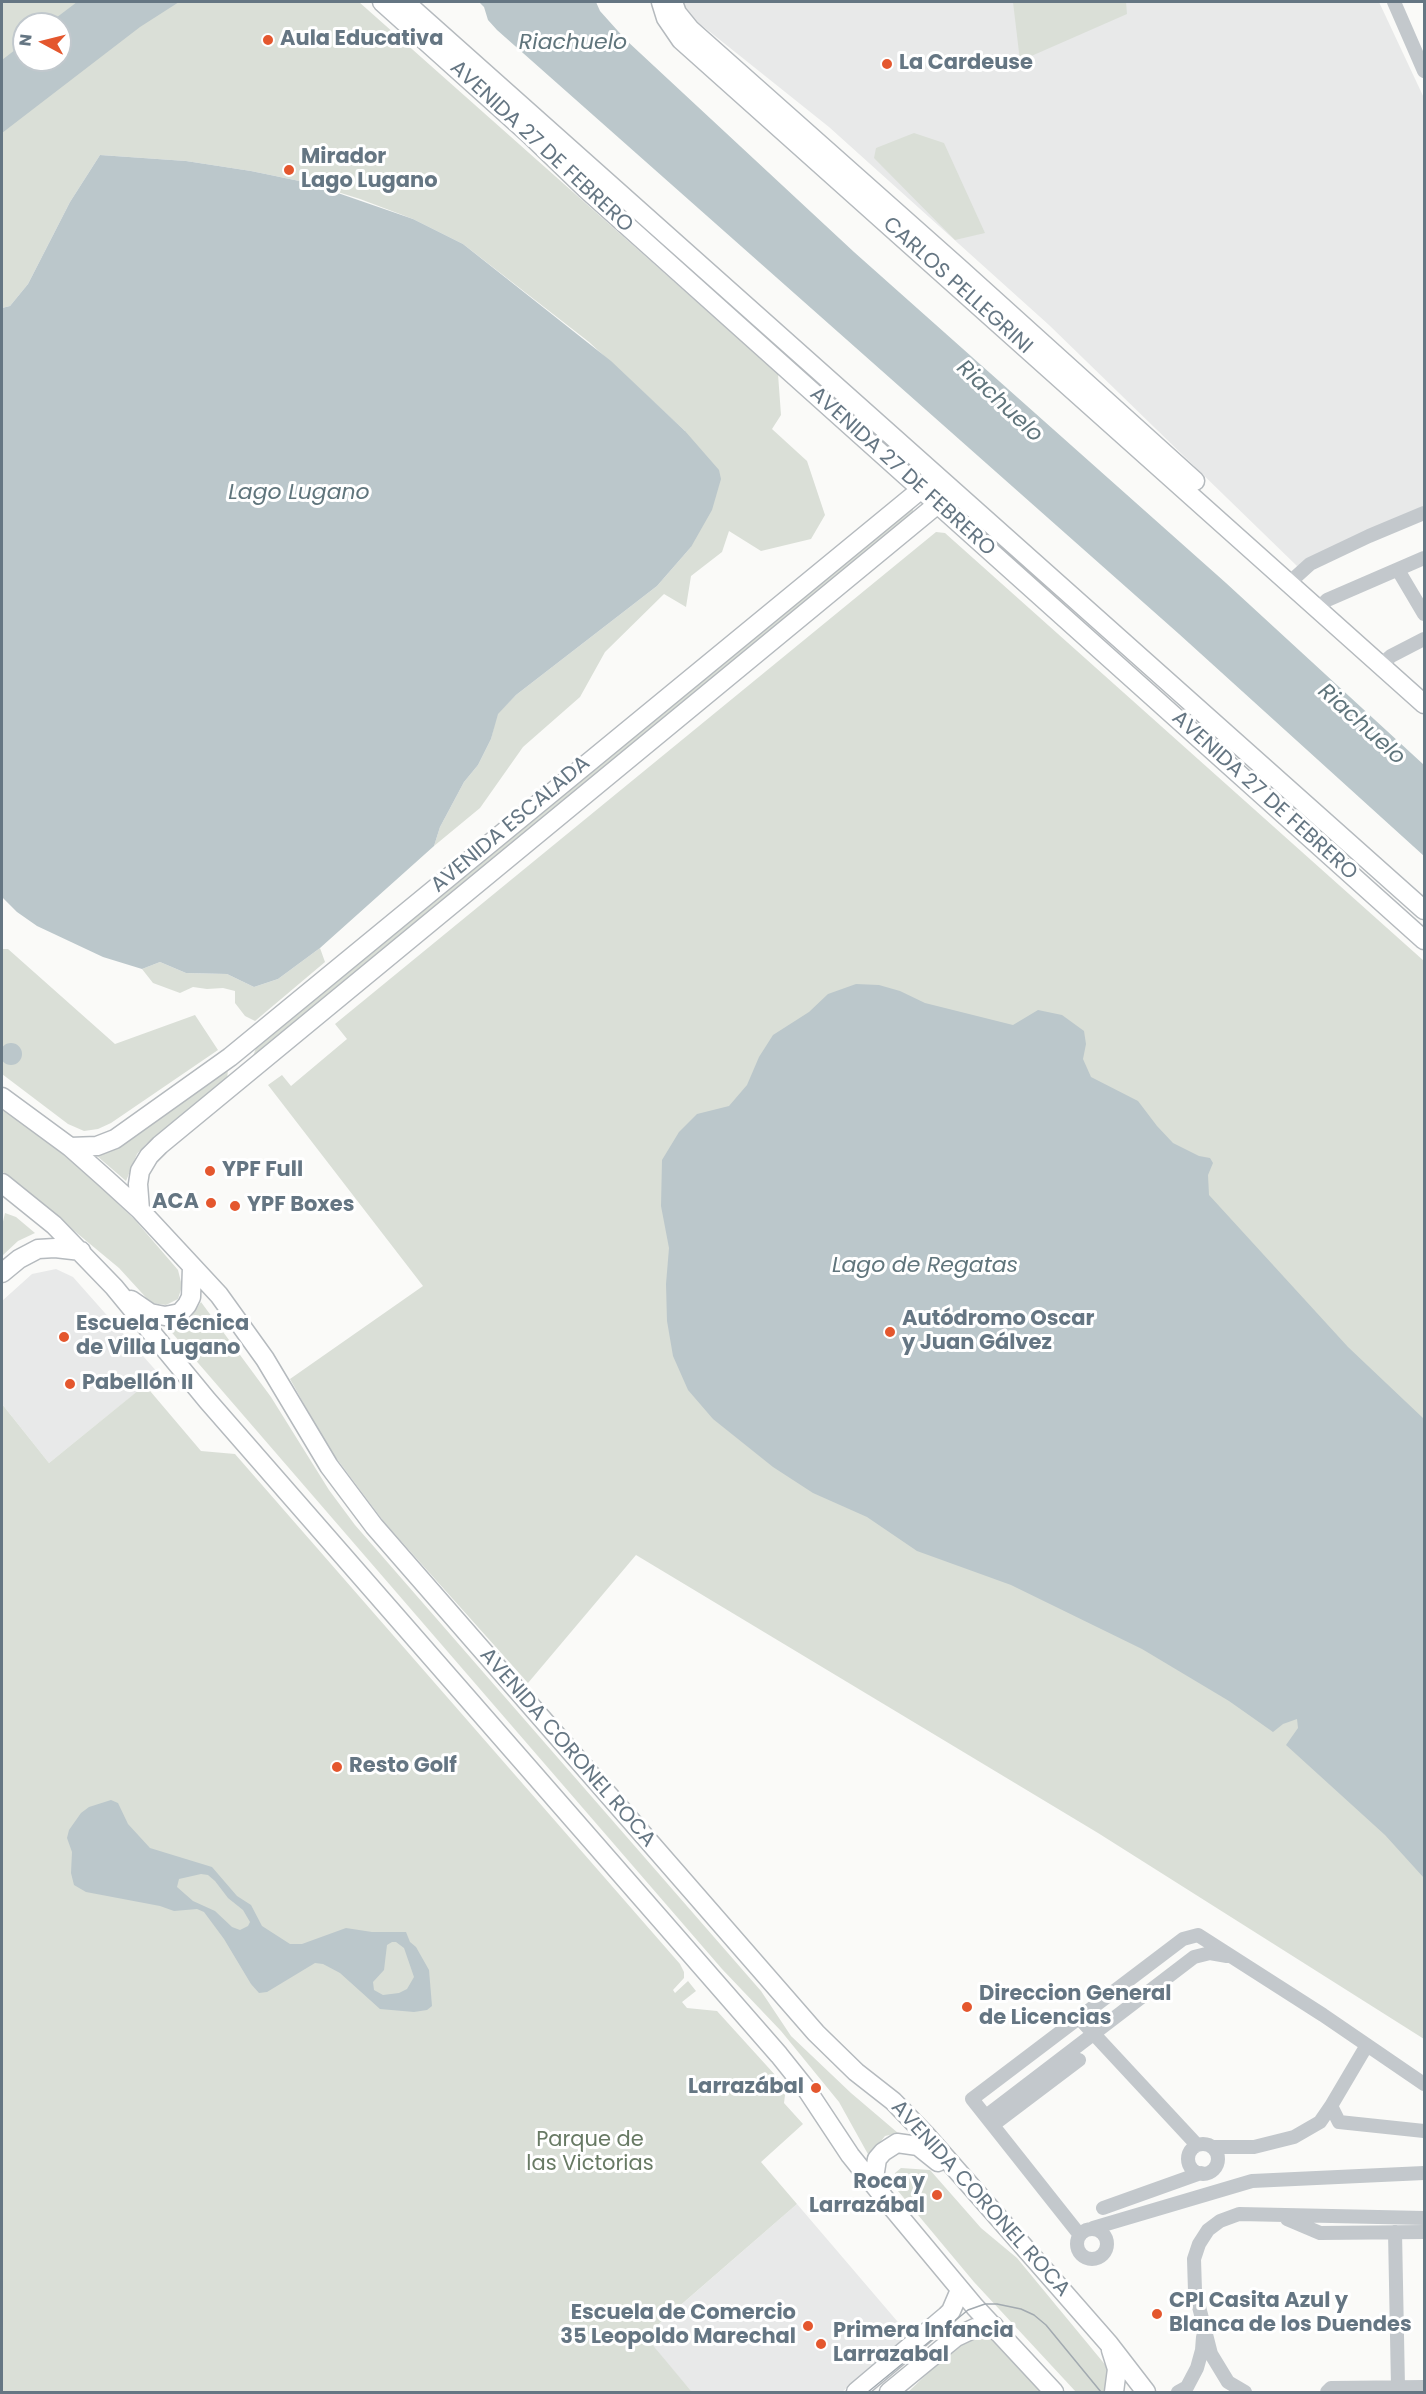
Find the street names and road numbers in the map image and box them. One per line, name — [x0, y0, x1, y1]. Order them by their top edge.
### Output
street label: AVENIDA 27 DE FEBRERO — [444, 56, 638, 238]
street label: CARLOS PELLEGRINI — [877, 212, 1037, 360]
street label: AVENIDA 27 DE FEBRERO — [804, 382, 1000, 562]
street label: AVENIDA 27 DE FEBRERO — [1166, 706, 1362, 886]
street label: AVENIDA ESCALADA — [427, 751, 595, 899]
street label: AVENIDA CORONEL ROCA — [474, 1643, 660, 1853]
street label: AVENIDA CORONEL ROCA — [885, 2096, 1075, 2302]

